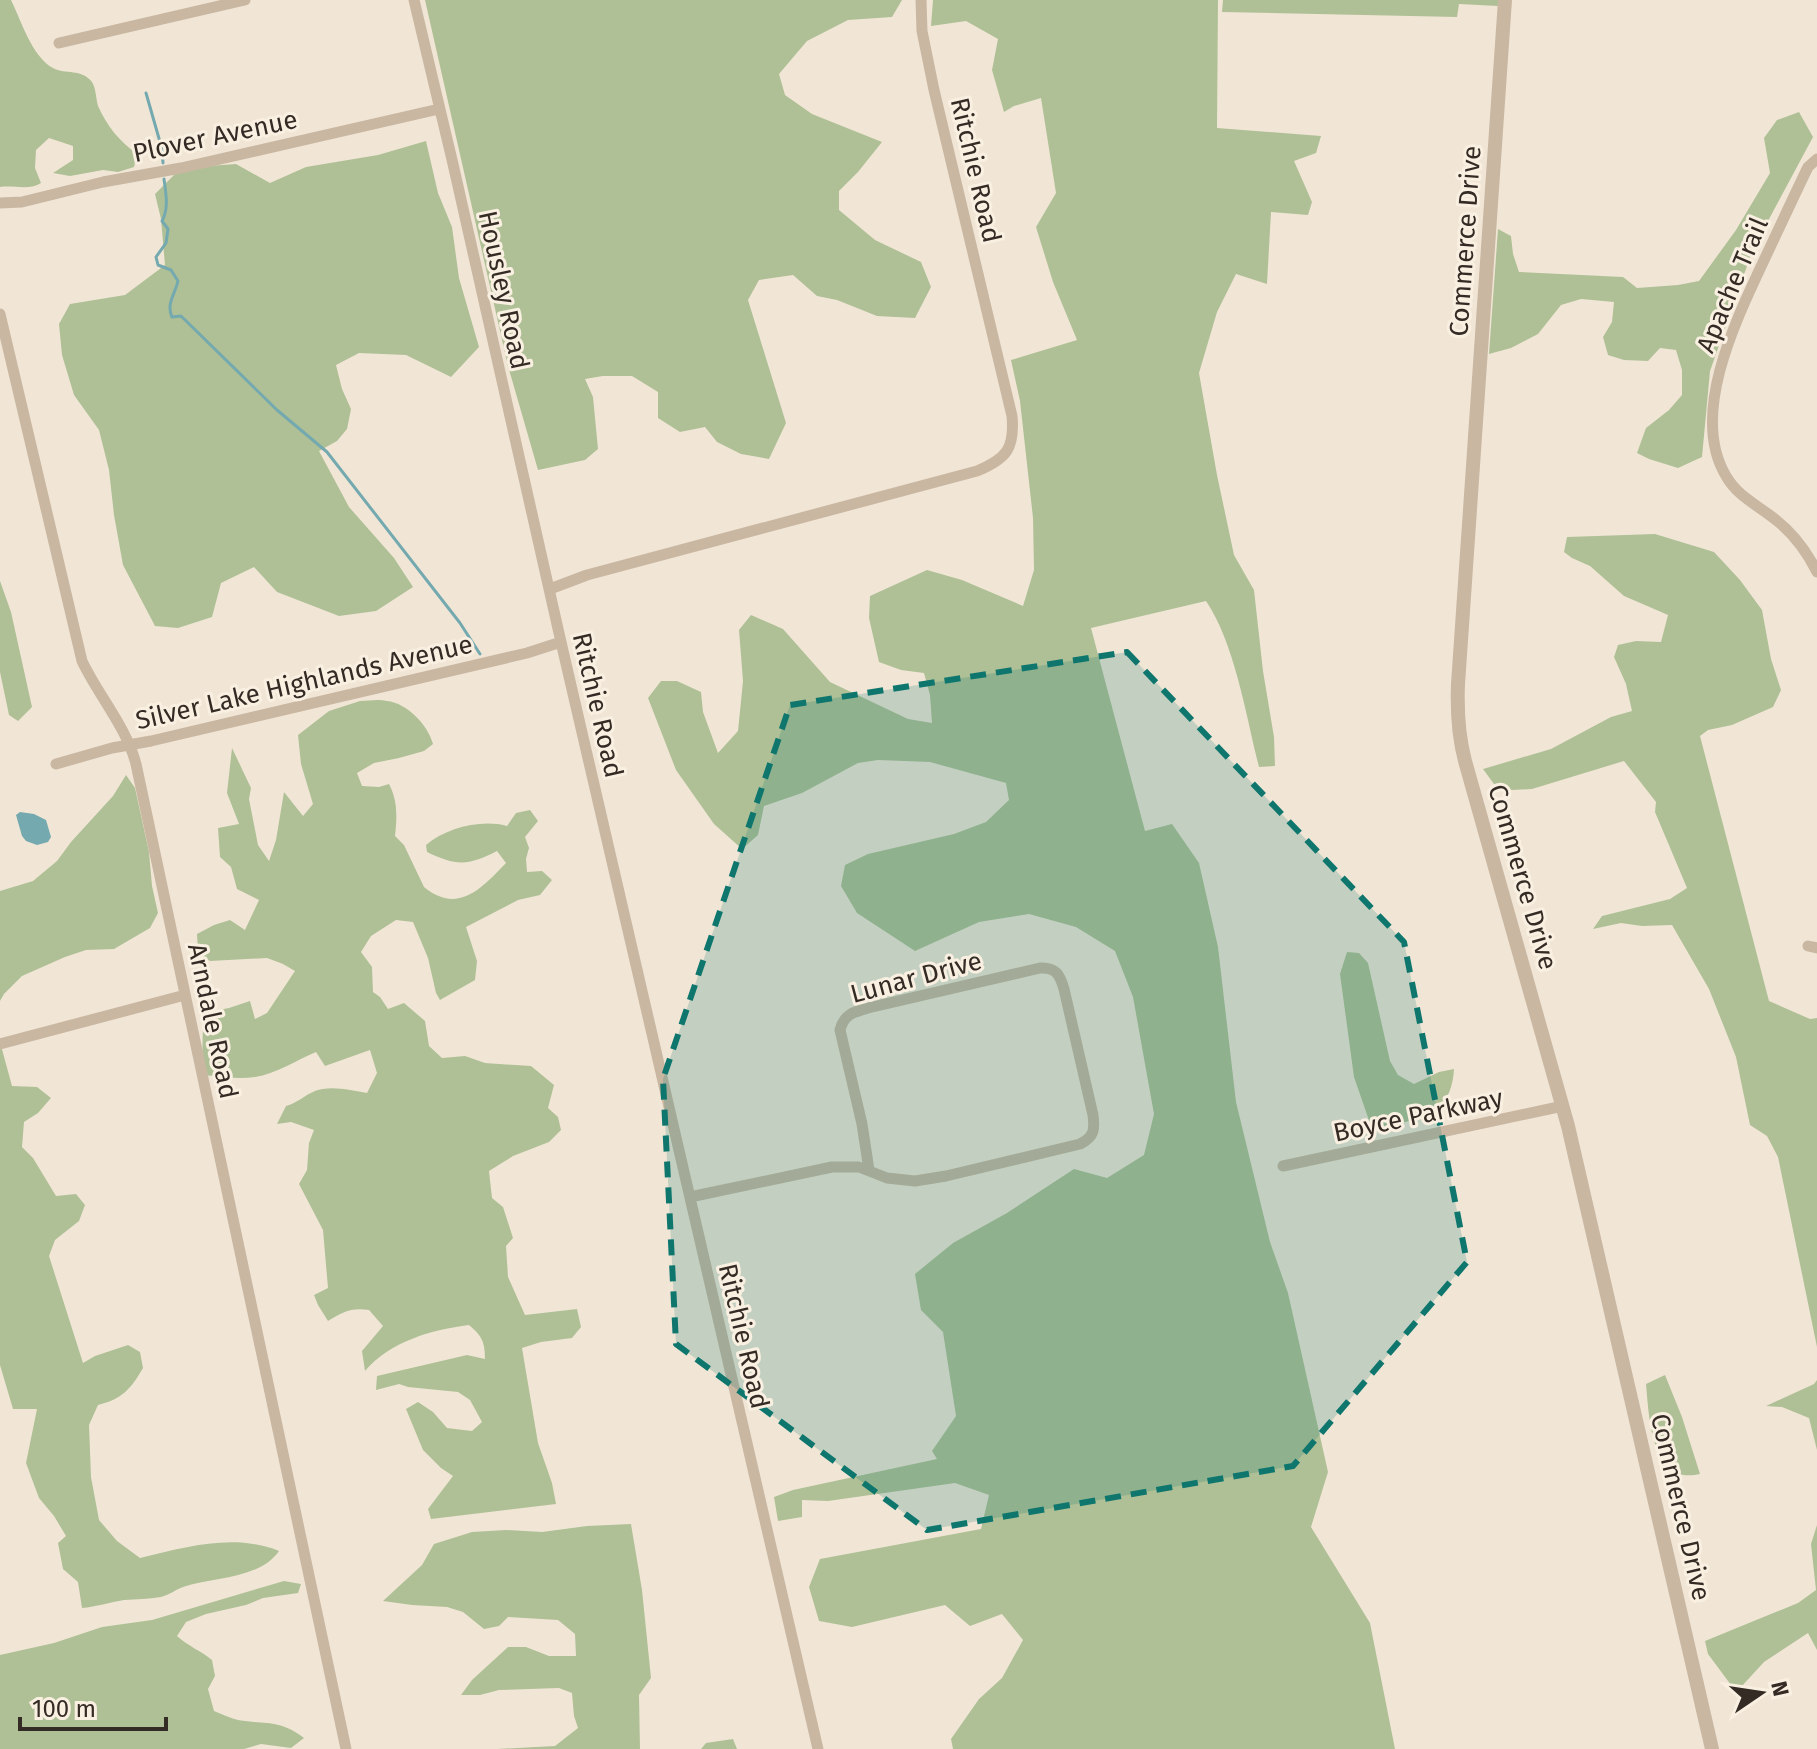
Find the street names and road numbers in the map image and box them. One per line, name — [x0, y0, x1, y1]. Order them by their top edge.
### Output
street label: Ritchie Road — [944, 94, 1007, 246]
street label: Plover Avenue — [130, 104, 300, 169]
street label: Commerce Drive — [1443, 145, 1488, 337]
street label: Housley Road — [472, 208, 535, 372]
street label: Apache Trail — [1690, 213, 1775, 357]
street label: Silver Lake Highlands Avenue — [132, 629, 476, 736]
street label: Ritchie Road — [566, 629, 629, 781]
street label: Commerce Drive — [1481, 781, 1564, 973]
street label: Arndale Road — [181, 941, 244, 1102]
street label: Lunar Drive — [847, 945, 985, 1010]
street label: Boyce Parkway — [1330, 1082, 1506, 1149]
street label: Ritchie Road — [712, 1260, 775, 1412]
street label: Commerce Drive — [1644, 1410, 1717, 1604]

